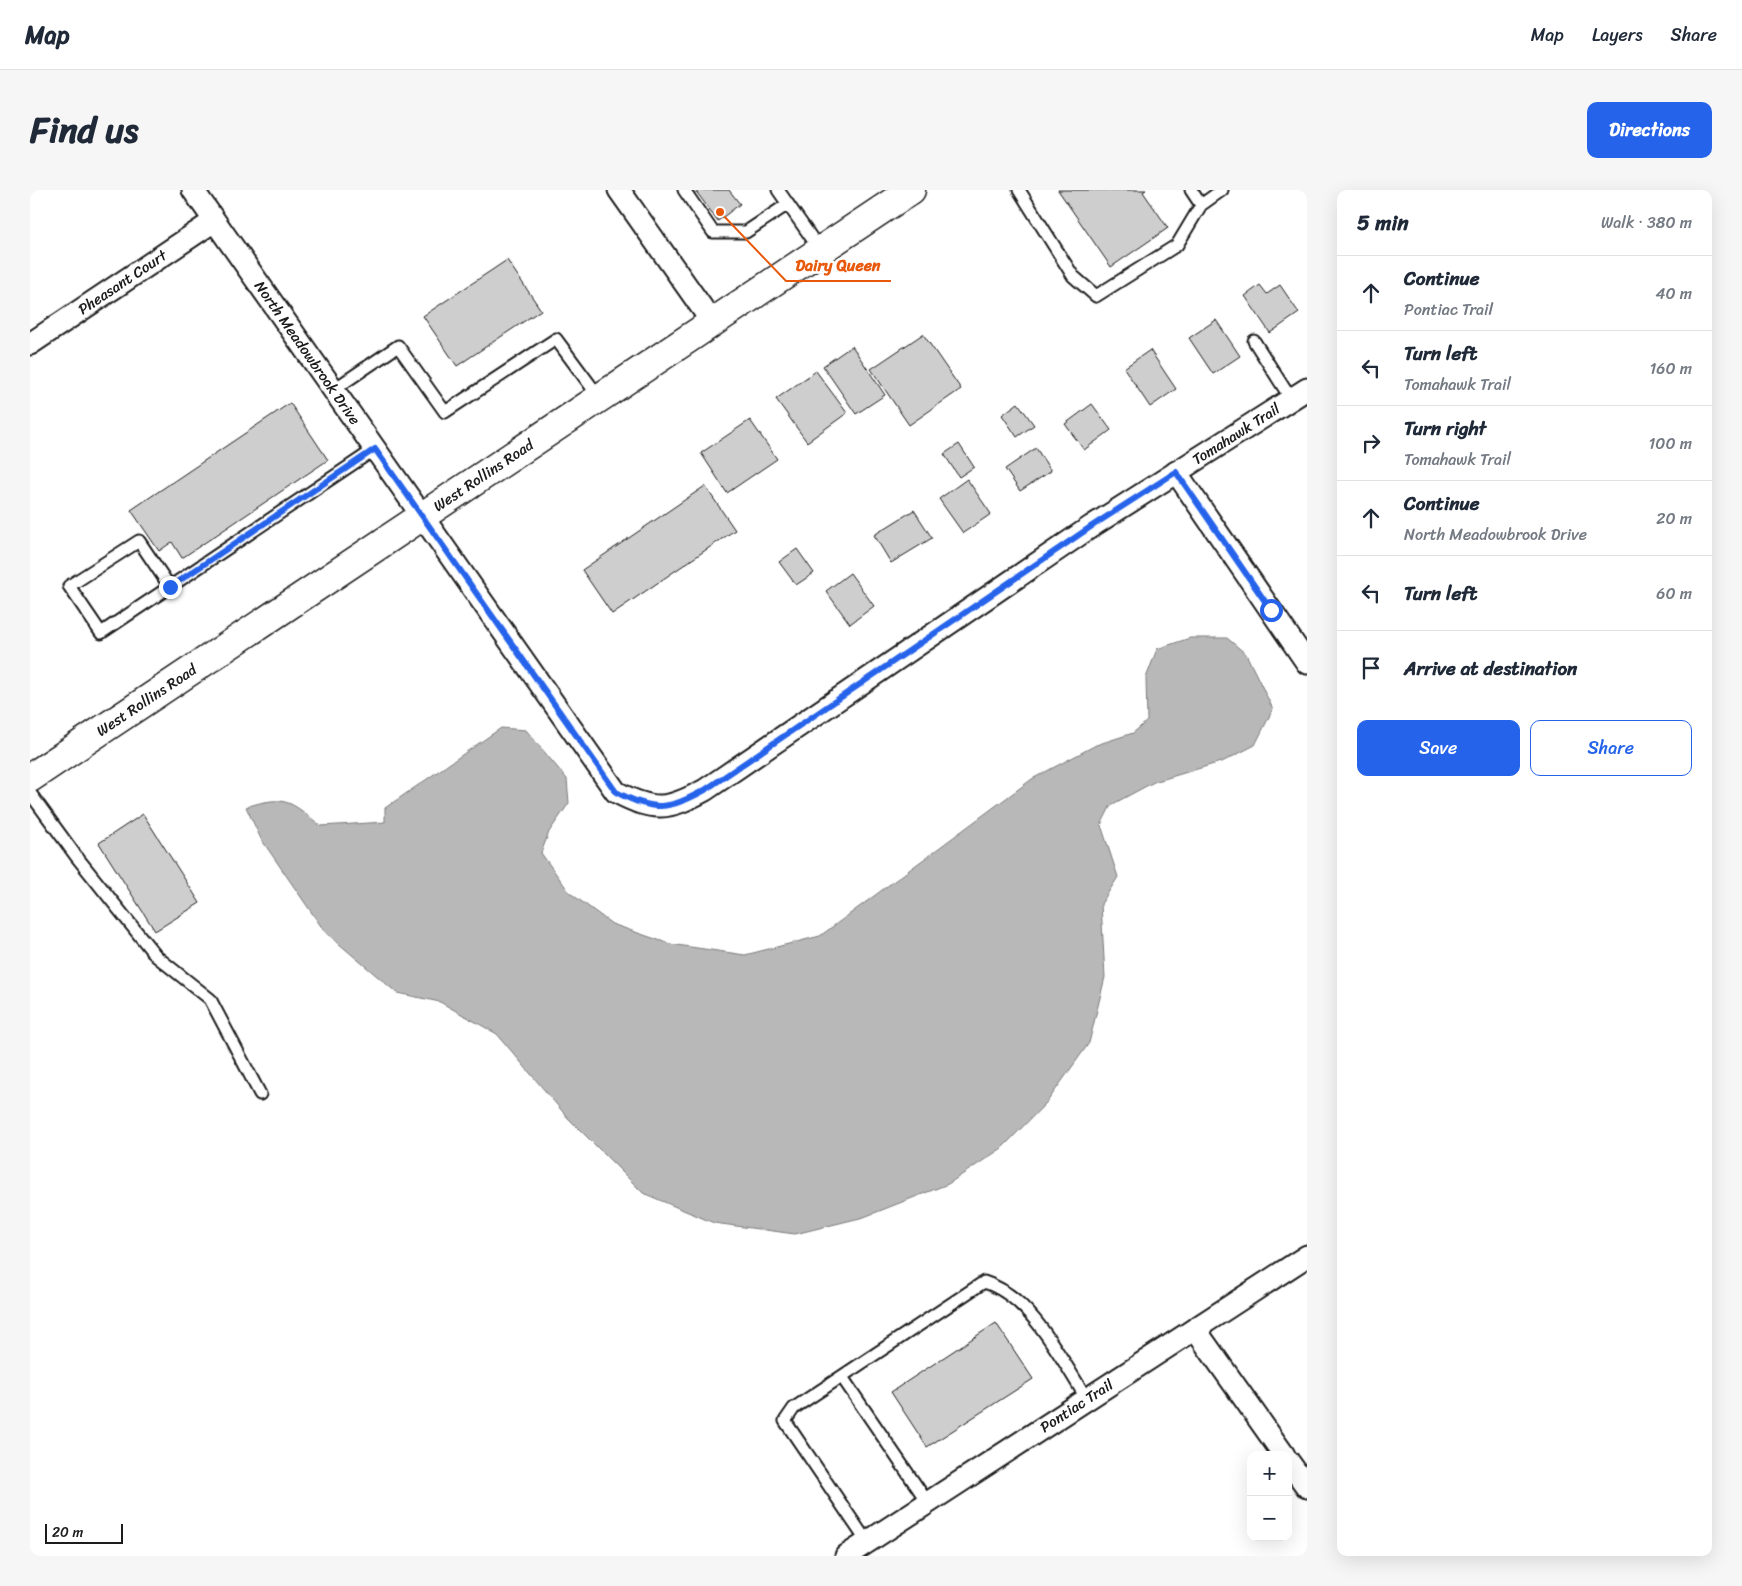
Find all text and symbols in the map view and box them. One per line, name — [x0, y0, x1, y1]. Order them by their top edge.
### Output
text: Map — [25, 14, 69, 56]
text: Map — [1531, 19, 1564, 51]
text: Layers — [1592, 19, 1643, 51]
text: Share — [1671, 19, 1717, 51]
text: Find us — [30, 99, 138, 161]
button: Directions — [1587, 102, 1712, 158]
text: 5 min — [1357, 204, 1409, 242]
text: Walk · 380 m — [1601, 208, 1692, 237]
street label: Pheasant Court — [72, 242, 173, 322]
callout: Dairy Queen — [786, 250, 891, 281]
text: Dairy Queen — [795, 251, 881, 280]
text: Continue — [1404, 262, 1480, 295]
street label: North Meadowbrook Drive — [247, 275, 368, 431]
icon: ahead — [1357, 279, 1385, 307]
text: 40 m — [1655, 279, 1692, 308]
text: Pontiac Trail — [1404, 295, 1493, 324]
text: Turn left — [1404, 337, 1477, 370]
icon: left — [1357, 354, 1385, 382]
text: 160 m — [1649, 354, 1692, 383]
text: Tomahawk Trail — [1404, 370, 1511, 399]
street label: Tomahawk Trail — [1187, 396, 1286, 472]
text: Turn right — [1404, 412, 1486, 445]
icon: right — [1357, 429, 1385, 457]
text: 100 m — [1648, 429, 1692, 458]
street label: West Rollins Road — [428, 432, 540, 519]
text: Tomahawk Trail — [1404, 445, 1511, 474]
text: Continue — [1404, 487, 1480, 520]
icon: ahead — [1357, 504, 1385, 532]
text: 20 m — [1656, 504, 1692, 533]
text: North Meadowbrook Drive — [1404, 520, 1587, 549]
route end — [159, 576, 182, 599]
text: Turn left — [1404, 577, 1477, 610]
icon: left — [1357, 579, 1385, 607]
text: 60 m — [1656, 579, 1692, 608]
route start — [1260, 599, 1283, 622]
text: Arrive at destination — [1404, 652, 1577, 685]
icon: arrive — [1357, 654, 1385, 682]
street label: West Rollins Road — [91, 657, 203, 743]
button: Save — [1357, 720, 1520, 776]
button: Share — [1530, 720, 1692, 776]
street label: Pontiac Trail — [1034, 1372, 1119, 1440]
map controls — [1247, 1451, 1292, 1541]
button: + — [1247, 1451, 1292, 1496]
button: − — [1247, 1496, 1292, 1541]
text: 20 m — [52, 1520, 83, 1545]
scale bar — [45, 1521, 122, 1544]

